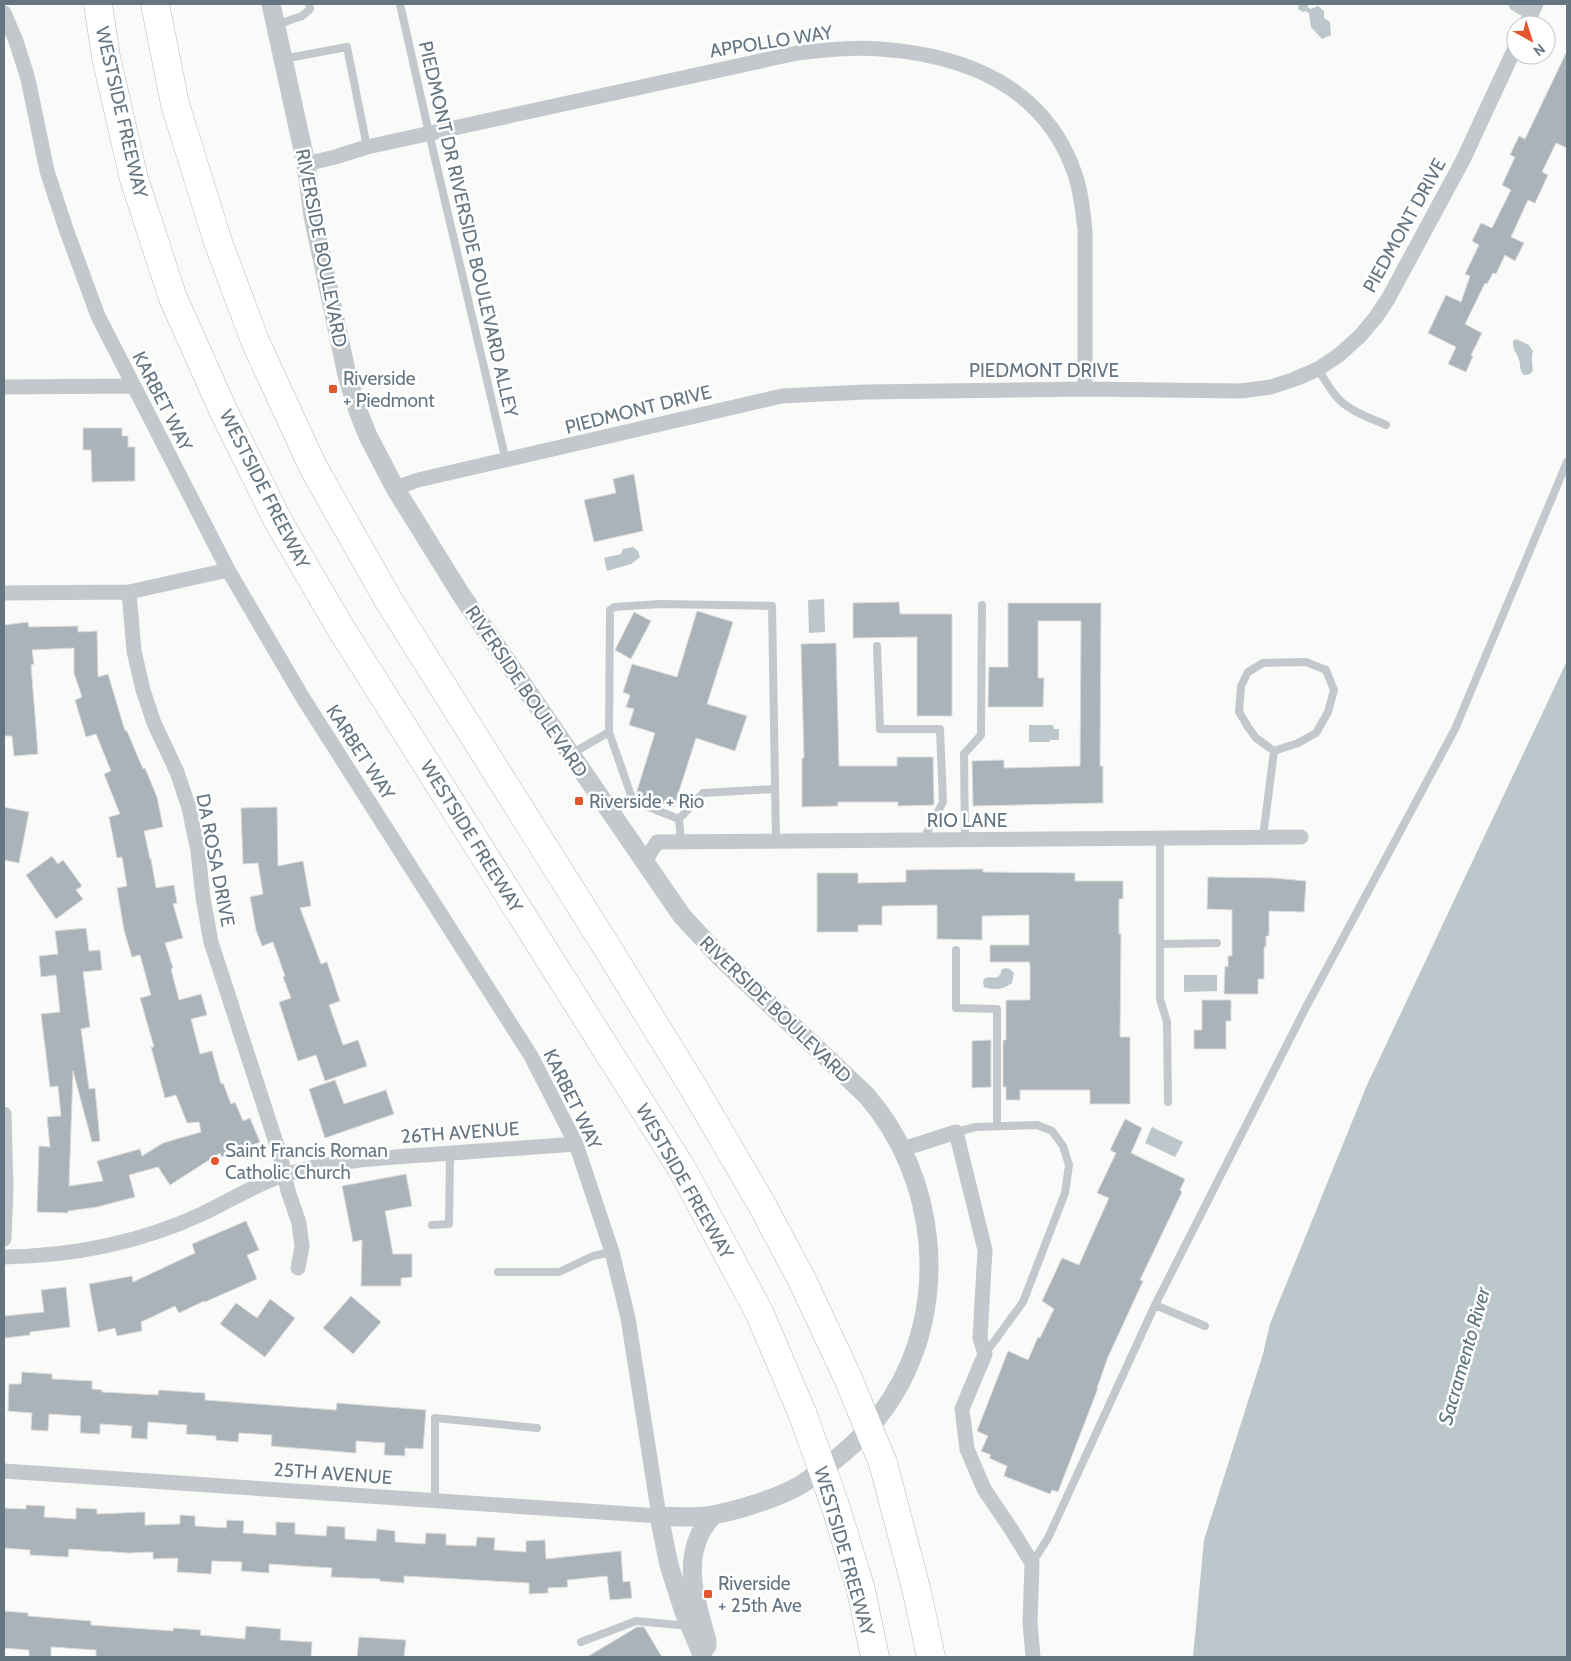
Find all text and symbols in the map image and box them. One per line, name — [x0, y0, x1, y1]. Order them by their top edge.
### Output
north arrow — [1506, 15, 1556, 65]
street label: APPOLLO WAY — [708, 20, 834, 63]
street label: WESTSIDE FREEWAY — [91, 24, 152, 200]
street label: PIEDMONT DR RIVERSIDE BOULEVARD ALLEY — [414, 39, 523, 420]
text: N — [1530, 40, 1549, 60]
street label: RIVERSIDE BOULEVARD — [291, 147, 352, 350]
street label: PIEDMONT DRIVE — [1358, 154, 1451, 296]
street label: KARBET WAY — [128, 348, 198, 455]
street label: PIEDMONT DRIVE — [969, 359, 1119, 382]
place label: Riverside + Piedmont — [343, 367, 435, 412]
street label: PIEDMONT DRIVE — [563, 380, 714, 439]
marker: Riverside + Piedmont — [327, 383, 339, 395]
street label: WESTSIDE FREEWAY — [215, 406, 315, 573]
street label: RIVERSIDE BOULEVARD — [461, 601, 593, 782]
street label: KARBET WAY — [321, 700, 400, 804]
street label: WESTSIDE FREEWAY — [415, 756, 528, 917]
place label: Riverside + Rio — [589, 790, 704, 813]
street label: DA ROSA DRIVE — [191, 792, 240, 929]
marker: Riverside + Rio — [573, 795, 585, 807]
street label: RIO LANE — [927, 809, 1007, 832]
street label: RIVERSIDE BOULEVARD — [695, 931, 856, 1088]
street label: KARBET WAY — [538, 1045, 607, 1153]
street label: WESTSIDE FREEWAY — [631, 1100, 738, 1263]
street label: 26TH AVENUE — [400, 1117, 520, 1148]
place label: Saint Francis Roman Catholic Church — [225, 1139, 388, 1184]
marker: Saint Francis Roman Catholic Church — [209, 1155, 221, 1167]
water label: Sacramento River — [1433, 1284, 1495, 1427]
street label: 25TH AVENUE — [273, 1458, 393, 1489]
street label: WESTSIDE FREEWAY — [809, 1464, 880, 1639]
place label: Riverside + 25th Ave — [718, 1572, 802, 1617]
marker: Riverside + 25th Ave — [702, 1588, 714, 1600]

